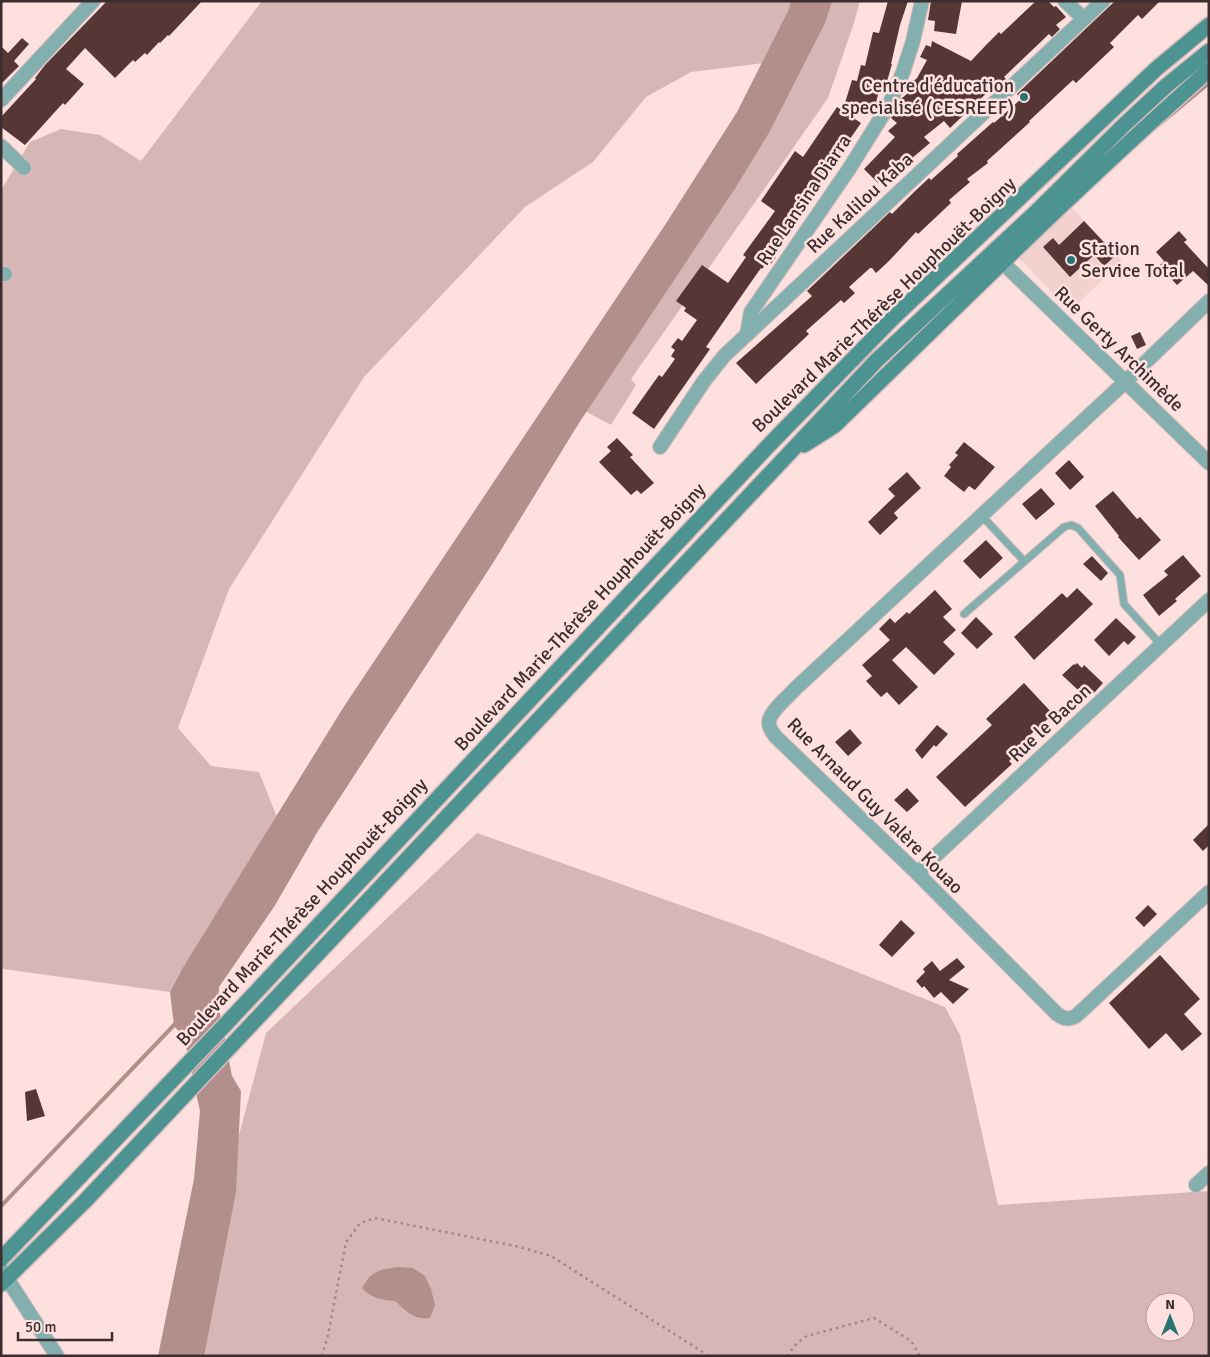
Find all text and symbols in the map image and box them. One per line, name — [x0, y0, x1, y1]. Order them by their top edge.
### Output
place label: Centre d'éducation specialisé (CESREEF) — [841, 74, 1014, 120]
marker: Centre d'éducation specialisé (CESREEF) — [1018, 91, 1030, 103]
street label: Rue Lansina Diarra — [751, 130, 857, 270]
street label: Rue Kalilou Kaba — [802, 147, 918, 259]
street label: Boulevard Marie-Thérèse Houphouët-Boigny — [747, 172, 1021, 438]
place label: Station Service Total — [1081, 237, 1184, 283]
marker: Station Service Total — [1065, 254, 1077, 266]
street label: Rue Gerty Archimède — [1049, 281, 1189, 417]
street label: Boulevard Marie-Thérèse Houphouët-Boigny — [449, 478, 711, 756]
street label: Rue le Bacon — [1004, 679, 1096, 767]
street label: Rue Arnaud Guy Valère Kouao — [782, 713, 968, 899]
street label: Boulevard Marie-Thérèse Houphouët-Boigny — [171, 773, 433, 1051]
north arrow — [1145, 1292, 1195, 1342]
text: N — [1165, 1296, 1175, 1313]
scale bar — [18, 1310, 111, 1342]
text: 50 m — [25, 1318, 56, 1336]

